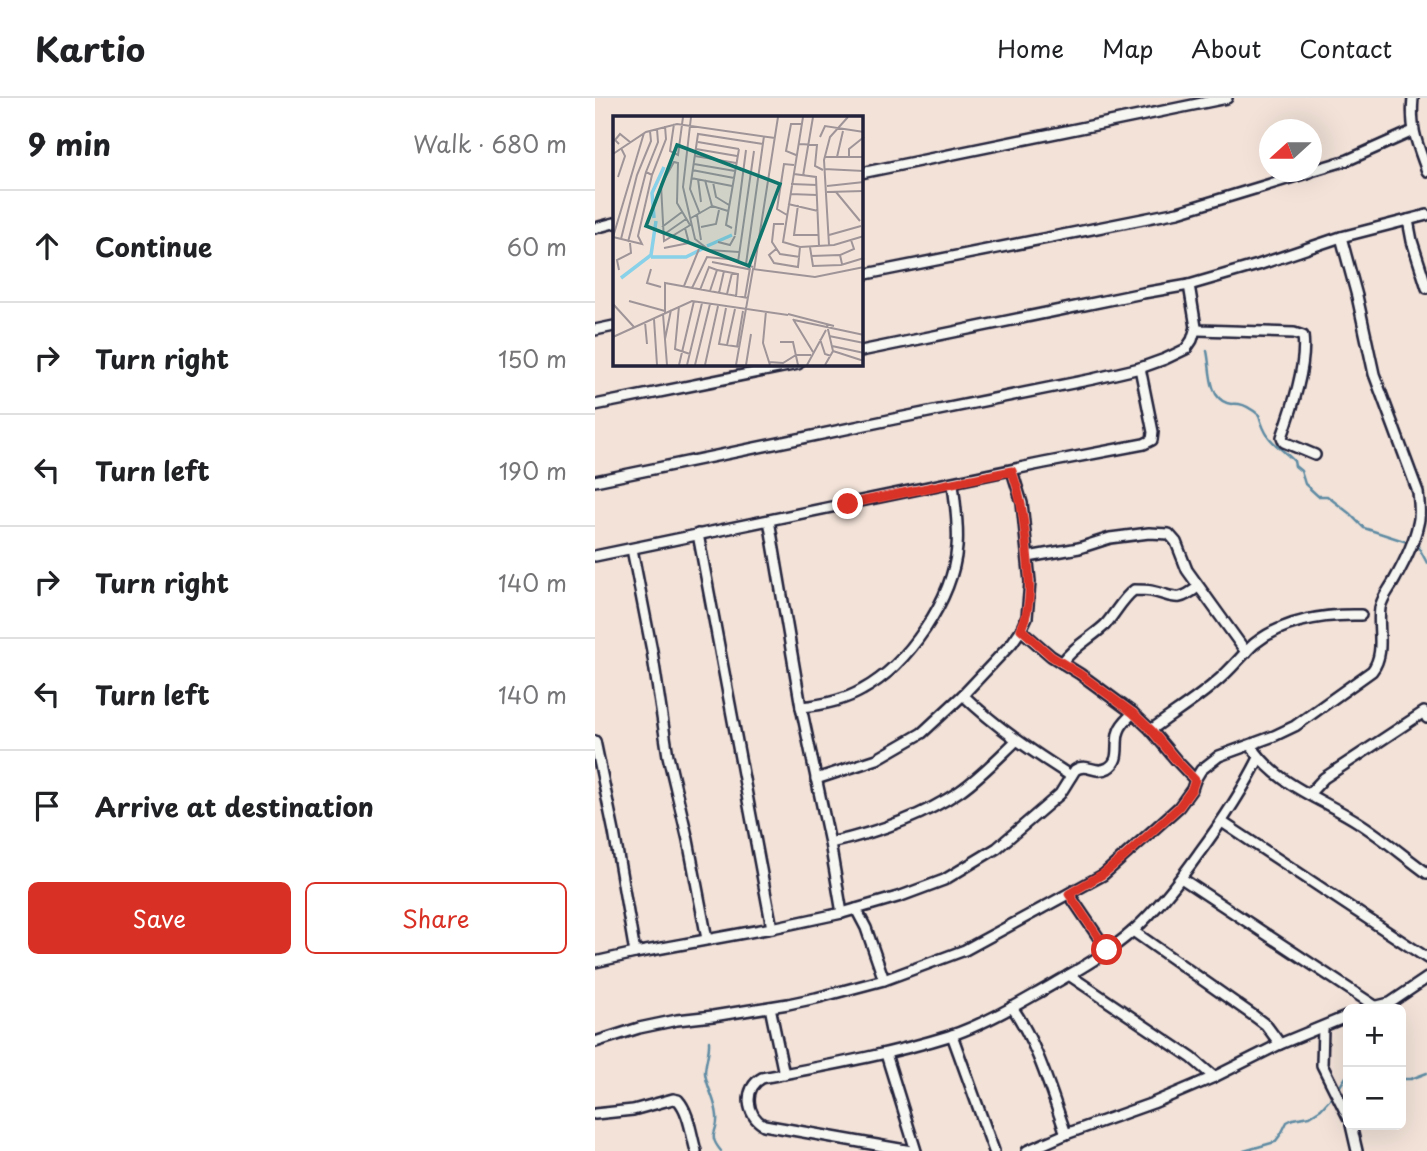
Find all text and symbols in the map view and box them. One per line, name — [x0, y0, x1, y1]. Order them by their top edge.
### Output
text: Kartio — [35, 23, 145, 73]
text: Home — [997, 30, 1064, 66]
text: Map — [1102, 30, 1153, 66]
text: About — [1191, 30, 1261, 66]
text: Contact — [1299, 30, 1392, 66]
inset map — [613, 116, 863, 366]
north arrow — [1259, 119, 1322, 182]
text: 9 min — [28, 121, 111, 166]
text: Walk · 680 m — [413, 126, 567, 161]
icon: ahead — [28, 227, 66, 265]
text: Continue — [95, 227, 212, 266]
text: 60 m — [507, 229, 567, 264]
icon: right — [28, 339, 66, 377]
text: Turn right — [95, 339, 229, 378]
text: 150 m — [498, 341, 567, 376]
icon: left — [28, 451, 66, 489]
text: Turn left — [95, 451, 210, 490]
text: 190 m — [499, 453, 567, 488]
route end — [832, 488, 863, 519]
icon: right — [28, 563, 66, 601]
text: Turn right — [95, 563, 229, 602]
text: 140 m — [498, 565, 567, 600]
icon: left — [28, 675, 66, 713]
text: Turn left — [95, 675, 210, 714]
text: 140 m — [498, 677, 567, 712]
icon: arrive — [28, 787, 66, 825]
text: Arrive at destination — [95, 787, 374, 826]
button: Save — [28, 882, 291, 954]
button: Share — [305, 882, 567, 954]
route start — [1091, 934, 1122, 965]
map controls — [1343, 1004, 1406, 1130]
button: + — [1343, 1004, 1406, 1067]
button: − — [1343, 1067, 1406, 1130]

